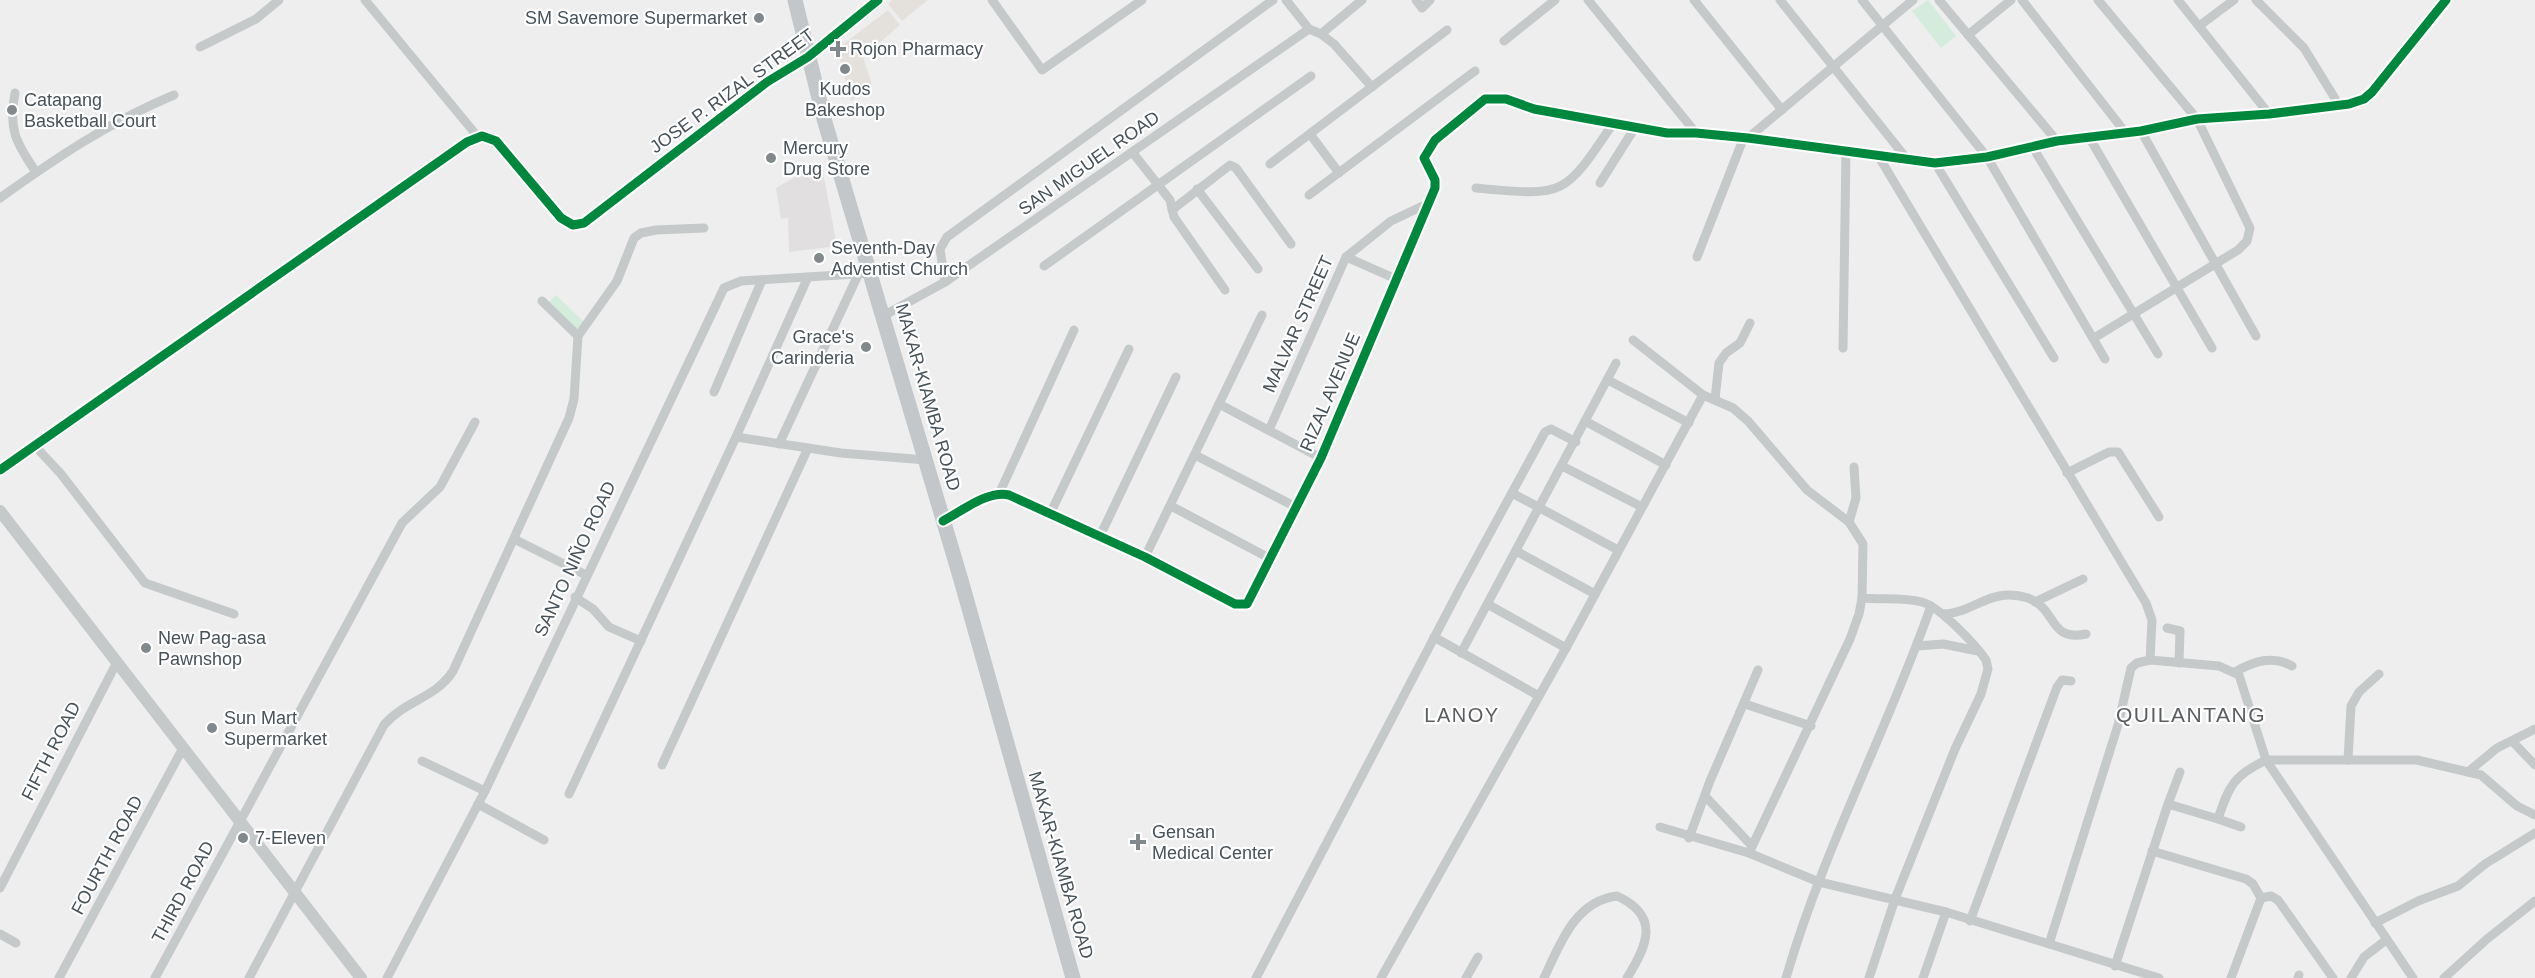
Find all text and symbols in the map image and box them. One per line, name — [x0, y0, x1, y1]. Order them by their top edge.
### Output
place label: SM Savemore Supermarket — [525, 8, 747, 28]
marker: SM Savemore Supermarket — [752, 11, 766, 25]
street label: JOSE P. RIZAL STREET — [646, 25, 818, 157]
place label: Rojon Pharmacy — [850, 39, 983, 59]
marker: Rojon Pharmacy — [831, 42, 845, 56]
marker: Kudos Bakeshop — [838, 62, 852, 76]
place label: Kudos Bakeshop — [805, 79, 885, 120]
place label: Catapang Basketball Court — [24, 90, 156, 131]
marker: Catapang Basketball Court — [5, 103, 19, 117]
street label: SAN MIGUEL ROAD — [1015, 107, 1163, 219]
place label: Mercury Drug Store — [783, 138, 870, 179]
marker: Mercury Drug Store — [764, 151, 778, 165]
place label: Seventh-Day Adventist Church — [831, 238, 968, 279]
marker: Seventh-Day Adventist Church — [812, 251, 826, 265]
street label: MALVAR STREET — [1259, 253, 1337, 395]
street label: MAKAR-KIAMBA ROAD — [892, 301, 964, 493]
place label: Grace's Carinderia — [771, 327, 855, 368]
street label: RIZAL AVENUE — [1296, 330, 1364, 454]
marker: Grace's Carinderia — [859, 340, 873, 354]
street label: SANTO NIÑO ROAD — [529, 478, 620, 640]
place label: New Pag-asa Pawnshop — [158, 628, 267, 669]
marker: New Pag-asa Pawnshop — [139, 641, 153, 655]
street label: FIFTH ROAD — [18, 698, 84, 804]
district label: QUILANTANG — [2116, 703, 2266, 726]
district label: LANOY — [1424, 704, 1500, 726]
place label: Sun Mart Supermarket — [224, 708, 327, 749]
marker: Sun Mart Supermarket — [205, 721, 219, 735]
street label: MAKAR-KIAMBA ROAD — [1025, 769, 1097, 961]
street label: FOURTH ROAD — [67, 792, 147, 918]
place label: Gensan Medical Center — [1152, 822, 1273, 863]
place label: 7-Eleven — [255, 828, 326, 848]
marker: 7-Eleven — [236, 831, 250, 845]
marker: Gensan Medical Center — [1129, 833, 1147, 851]
street label: THIRD ROAD — [148, 838, 218, 946]

